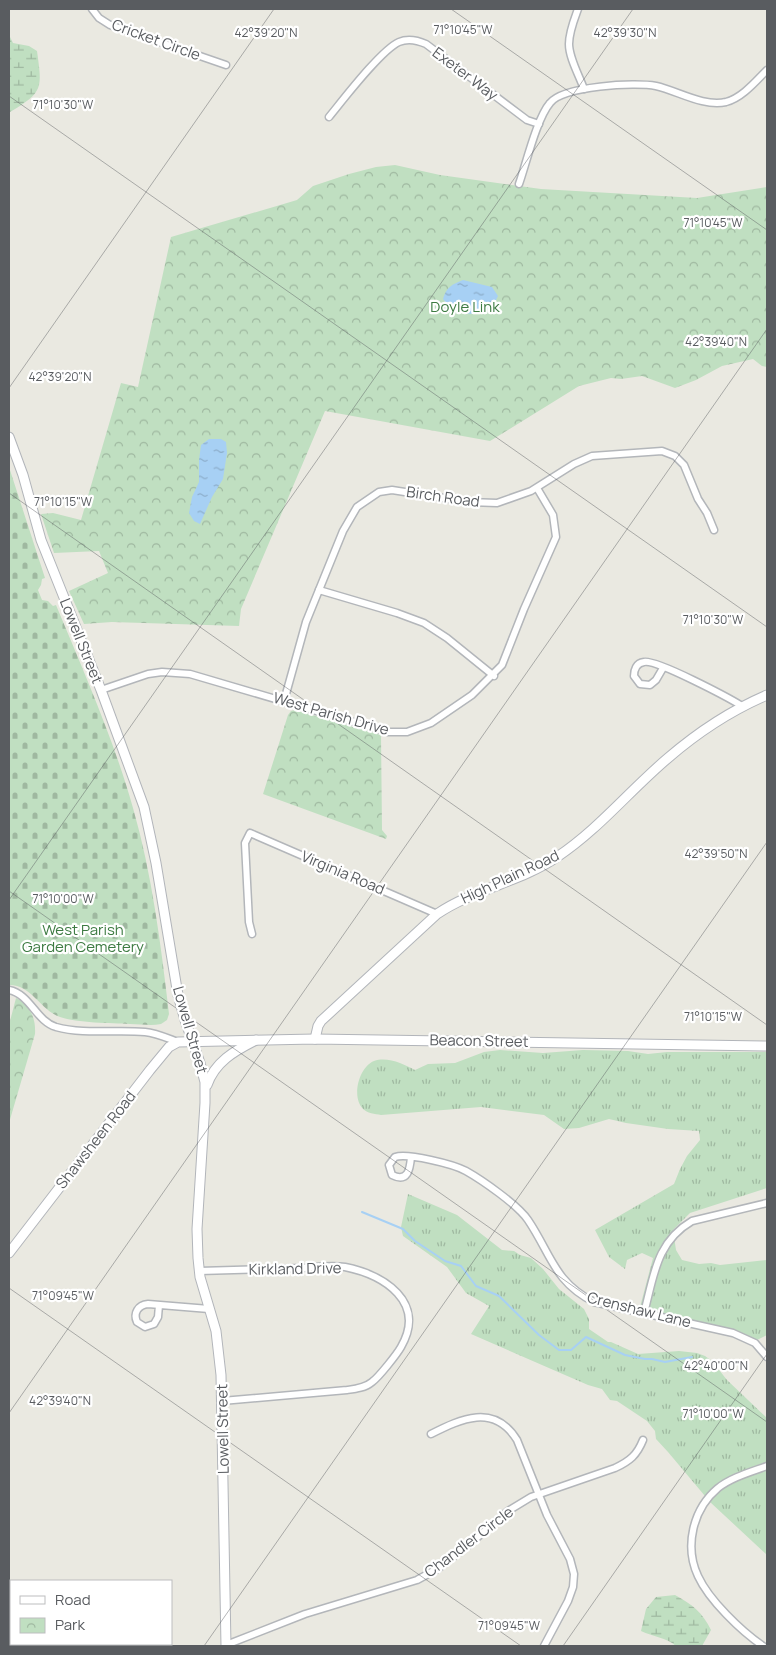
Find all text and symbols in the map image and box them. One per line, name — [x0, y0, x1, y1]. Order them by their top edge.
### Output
street label: Cricket Circle — [109, 14, 204, 65]
text: 71°10'45"W — [433, 21, 493, 38]
text: 42°39'20"N — [234, 24, 298, 41]
text: 42°39'30"N — [594, 24, 656, 41]
street label: Exeter Way — [428, 42, 502, 105]
text: 71°10'30"W — [33, 96, 94, 113]
text: 71°10'45"W — [683, 214, 743, 231]
park label: Doyle Link — [430, 296, 500, 317]
text: 42°39'40"N — [685, 333, 747, 350]
text: 42°39'20"N — [28, 368, 92, 385]
street label: Birch Road — [405, 481, 481, 512]
text: 71°10'15"W — [34, 493, 93, 510]
street label: Lowell Street — [55, 595, 108, 687]
text: 71°10'30"W — [683, 611, 744, 628]
street label: West Parish Drive — [271, 687, 392, 740]
street label: Virginia Road — [298, 845, 388, 900]
street label: High Plain Road — [457, 845, 562, 909]
text: 42°39'50"N — [684, 845, 748, 862]
text: 71°10'00"W — [32, 890, 94, 907]
park label: West Parish Garden Cemetery — [22, 919, 144, 957]
street label: Lowell Street — [168, 984, 213, 1076]
text: 71°10'15"W — [684, 1008, 743, 1025]
street label: Beacon Street — [429, 1029, 529, 1052]
street label: Shawsheen Road — [51, 1086, 141, 1193]
street label: Kirkland Drive — [248, 1257, 342, 1280]
street label: Crenshaw Lane — [585, 1286, 694, 1333]
text: 71°09'45"W — [32, 1287, 95, 1304]
text: 42°40'00"N — [684, 1357, 748, 1374]
street label: Lowell Street — [211, 1384, 234, 1474]
text: 42°39'40"N — [29, 1392, 91, 1409]
text: 71°10'00"W — [682, 1405, 744, 1422]
street label: Chandler Circle — [420, 1501, 518, 1582]
legend — [10, 1580, 172, 1645]
text: Road — [55, 1589, 91, 1610]
text: Park — [55, 1614, 85, 1635]
text: 71°09'45"W — [478, 1617, 541, 1634]

